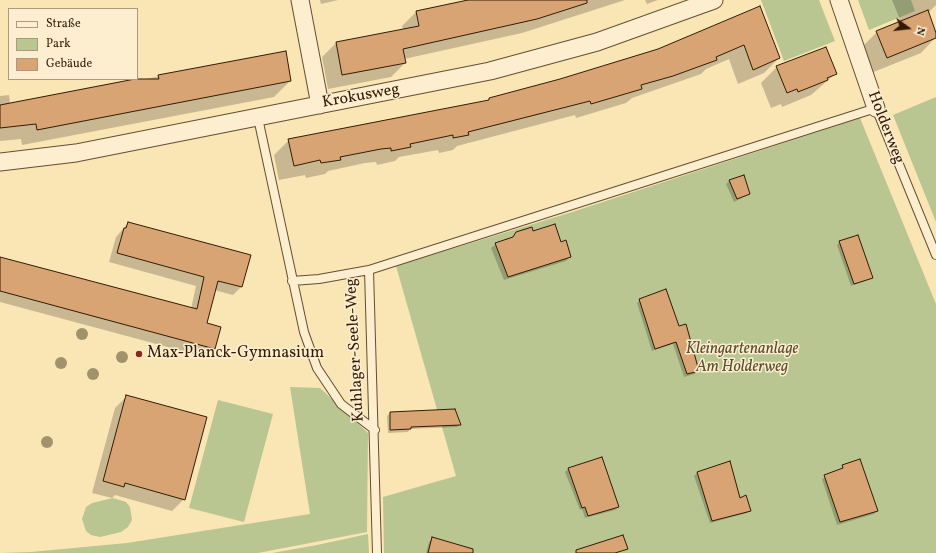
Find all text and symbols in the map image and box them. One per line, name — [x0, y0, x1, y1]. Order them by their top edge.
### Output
legend — [8, 8, 138, 80]
north arrow — [888, 8, 928, 48]
text: Straße — [46, 16, 81, 32]
text: N — [912, 25, 928, 37]
text: Park — [46, 36, 71, 52]
text: Gebäude — [46, 56, 92, 72]
street label: Krokusweg — [321, 81, 401, 113]
street label: Holderweg — [862, 89, 908, 167]
street label: Kuhlager-Seele-Weg — [343, 278, 369, 422]
park label: Kleingartenanlage Am Holderweg — [686, 340, 798, 378]
place label: Max-Planck-Gymnasium — [147, 344, 324, 364]
marker: Max-Planck-Gymnasium — [134, 349, 144, 359]

